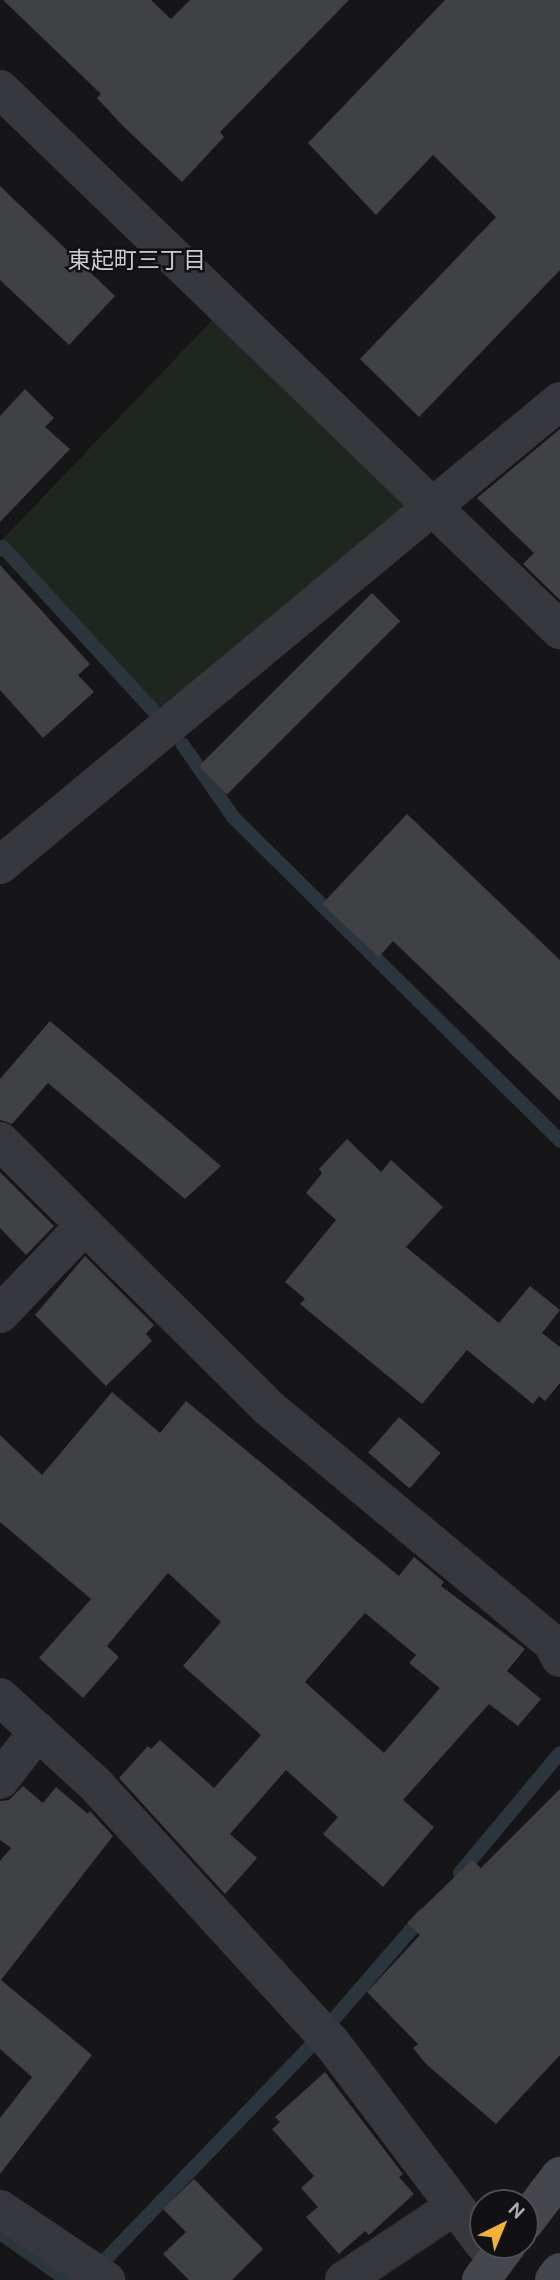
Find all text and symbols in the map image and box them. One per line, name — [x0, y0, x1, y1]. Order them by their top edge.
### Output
district label: 東起町三丁目 — [68, 246, 206, 274]
north arrow — [469, 2189, 539, 2259]
text: N — [504, 2197, 530, 2223]

